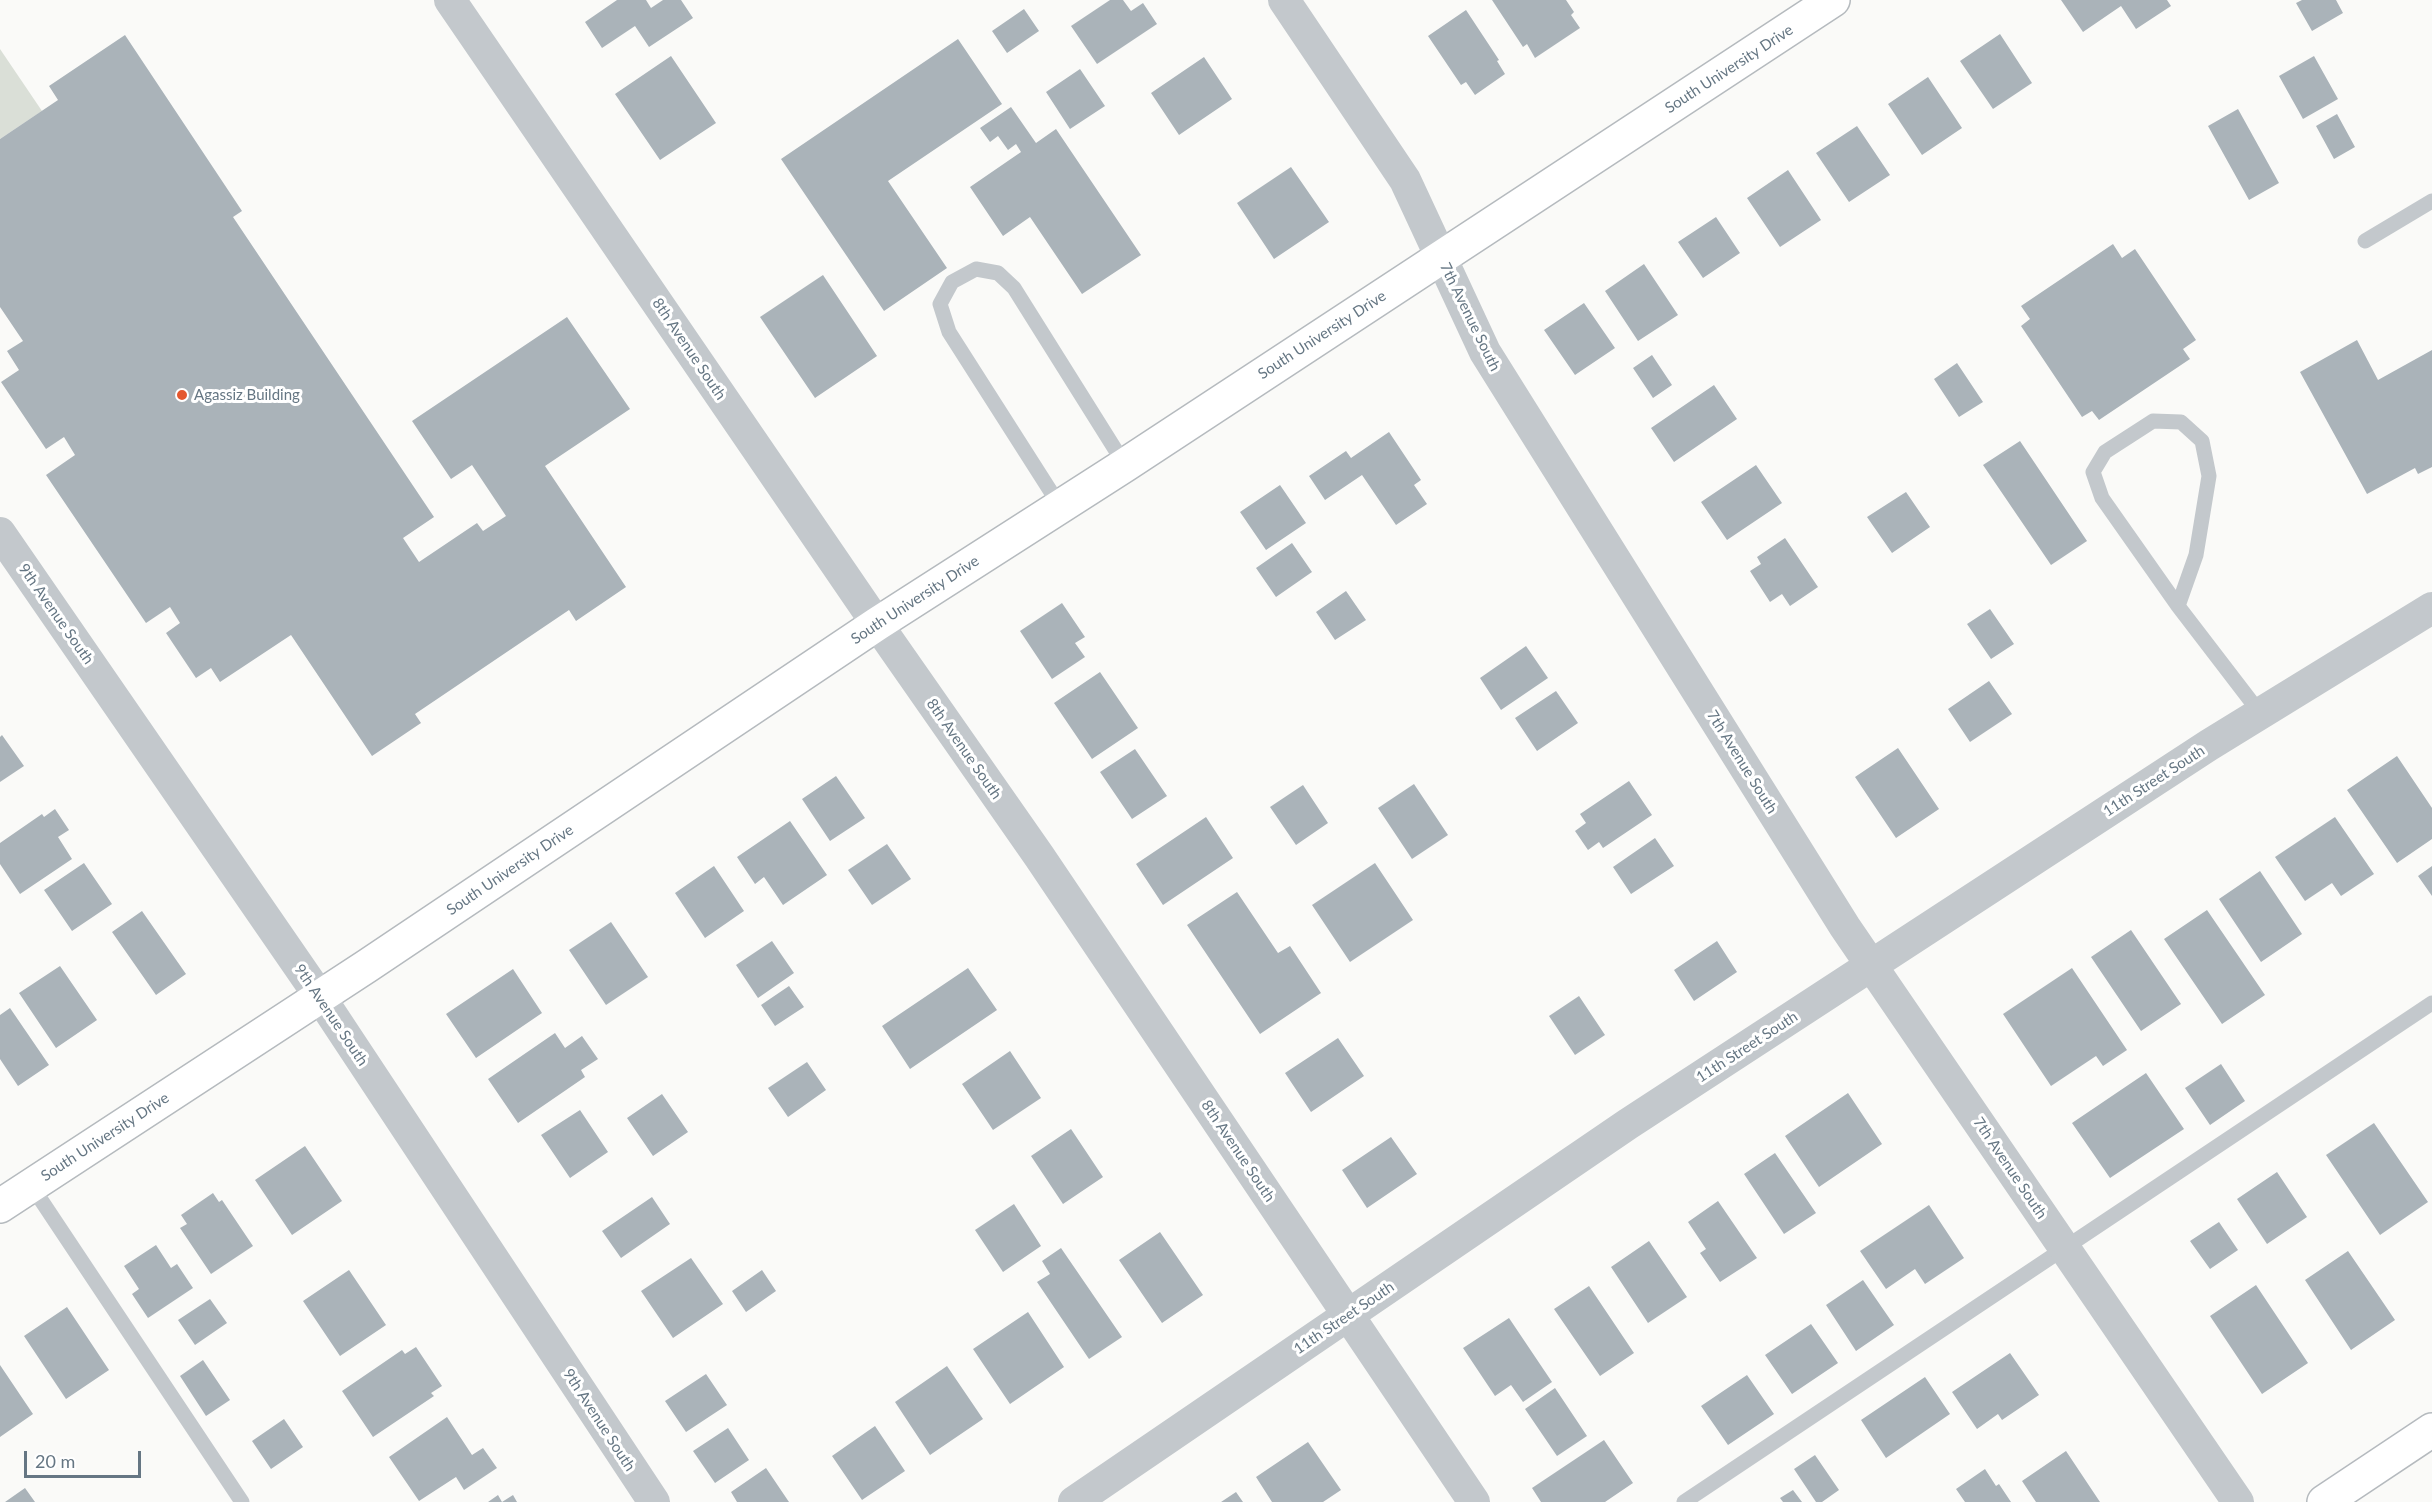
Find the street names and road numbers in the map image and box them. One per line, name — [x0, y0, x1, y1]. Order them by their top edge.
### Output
street label: South University Drive — [1662, 21, 1796, 117]
street label: 7th Avenue South — [1436, 260, 1504, 374]
street label: South University Drive — [1255, 287, 1389, 383]
street label: 8th Avenue South — [648, 295, 730, 403]
street label: South University Drive — [848, 552, 982, 648]
street label: 9th Avenue South — [15, 560, 97, 668]
street label: 8th Avenue South — [923, 695, 1005, 803]
street label: 7th Avenue South — [1703, 707, 1781, 817]
street label: 11th Street South — [2100, 742, 2208, 820]
street label: South University Drive — [443, 821, 577, 919]
street label: 9th Avenue South — [290, 961, 372, 1069]
street label: 11th Street South — [1693, 1008, 1801, 1086]
street label: South University Drive — [38, 1089, 172, 1185]
street label: 8th Avenue South — [1197, 1097, 1279, 1205]
street label: 7th Avenue South — [1969, 1114, 2051, 1222]
street label: 11th Street South — [1290, 1278, 1398, 1358]
street label: 9th Avenue South — [559, 1365, 639, 1475]

